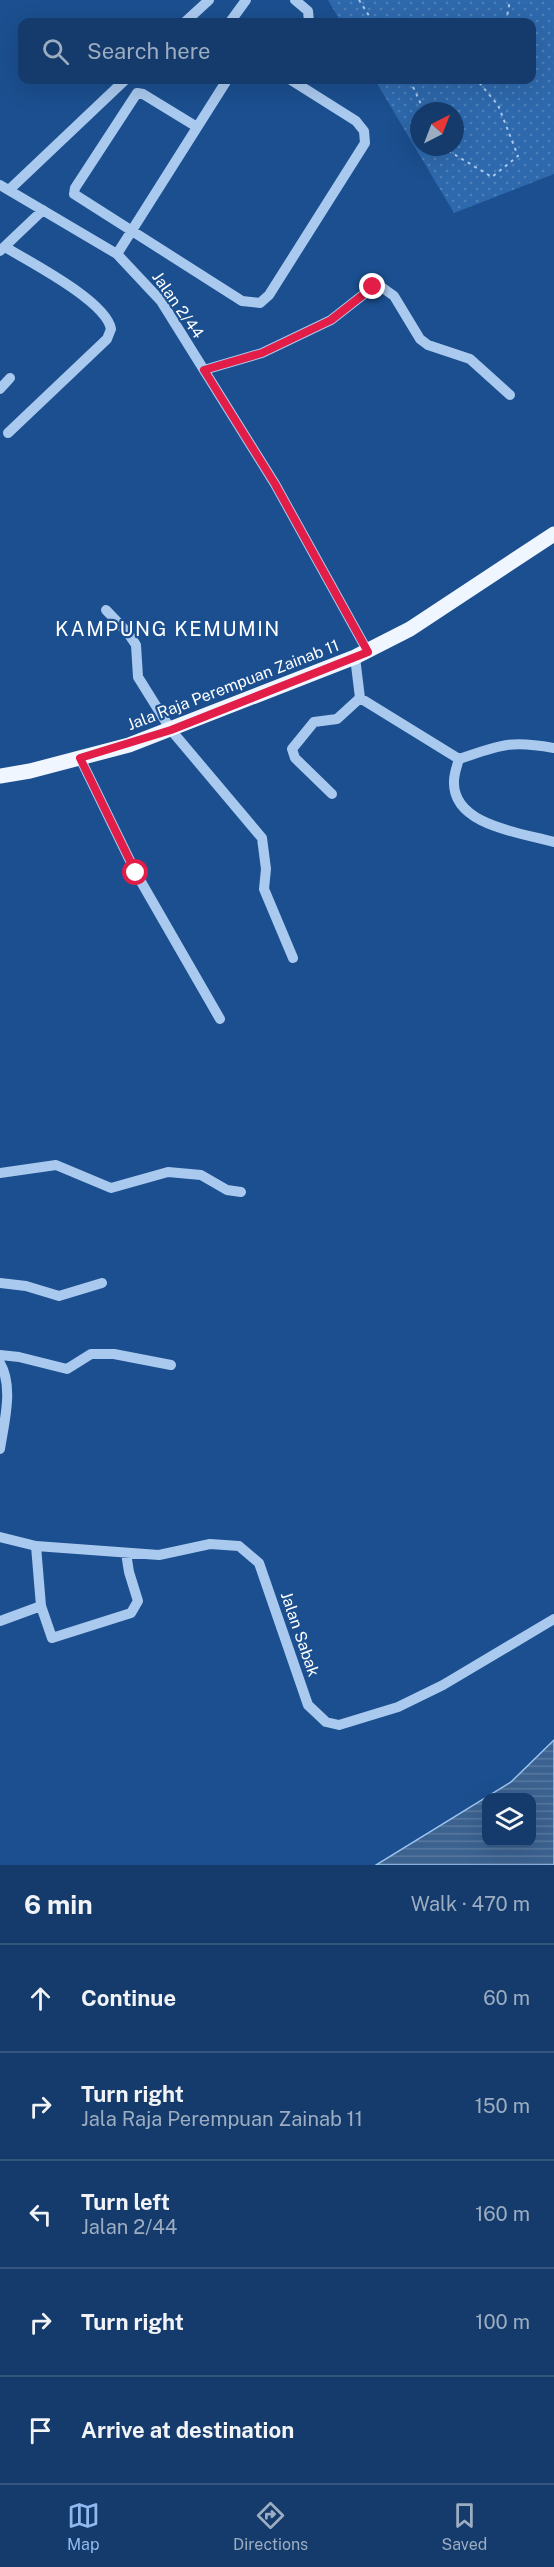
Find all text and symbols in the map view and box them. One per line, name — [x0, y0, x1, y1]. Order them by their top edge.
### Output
search box — [18, 18, 536, 84]
icon: search — [39, 35, 72, 68]
text: Search here — [87, 38, 211, 64]
north arrow — [410, 102, 464, 156]
street label: Jalan 2/44 — [148, 268, 208, 342]
route end — [359, 273, 385, 299]
district label: KAMPUNG KEMUMIN — [55, 617, 281, 641]
street label: Jala Raja Perempuan Zainab 11 — [124, 636, 342, 734]
route start — [122, 859, 148, 885]
street label: Jalan Sabak — [277, 1589, 323, 1679]
map controls — [482, 1793, 536, 1847]
button: layers — [482, 1793, 536, 1847]
text: 6 min — [24, 1889, 93, 1920]
text: Walk · 470 m — [411, 1892, 530, 1916]
icon: ahead — [24, 1982, 57, 2015]
text: Continue — [81, 1985, 176, 2011]
text: 60 m — [483, 1986, 530, 2010]
text: Turn right — [81, 2081, 184, 2107]
icon: right — [24, 2090, 57, 2123]
text: 150 m — [475, 2094, 530, 2118]
text: Jala Raja Perempuan Zainab 11 — [81, 2107, 363, 2131]
text: Turn left — [81, 2189, 170, 2215]
icon: left — [24, 2198, 57, 2231]
text: 160 m — [475, 2202, 530, 2226]
text: Jalan 2/44 — [81, 2215, 177, 2239]
icon: right — [24, 2306, 57, 2339]
text: Turn right — [81, 2309, 184, 2335]
text: 100 m — [475, 2310, 530, 2334]
icon: arrive — [24, 2414, 57, 2447]
text: Arrive at destination — [81, 2417, 294, 2443]
tab: Map — [67, 2499, 100, 2554]
tab: Directions — [233, 2499, 308, 2554]
tab: Saved — [442, 2499, 487, 2554]

